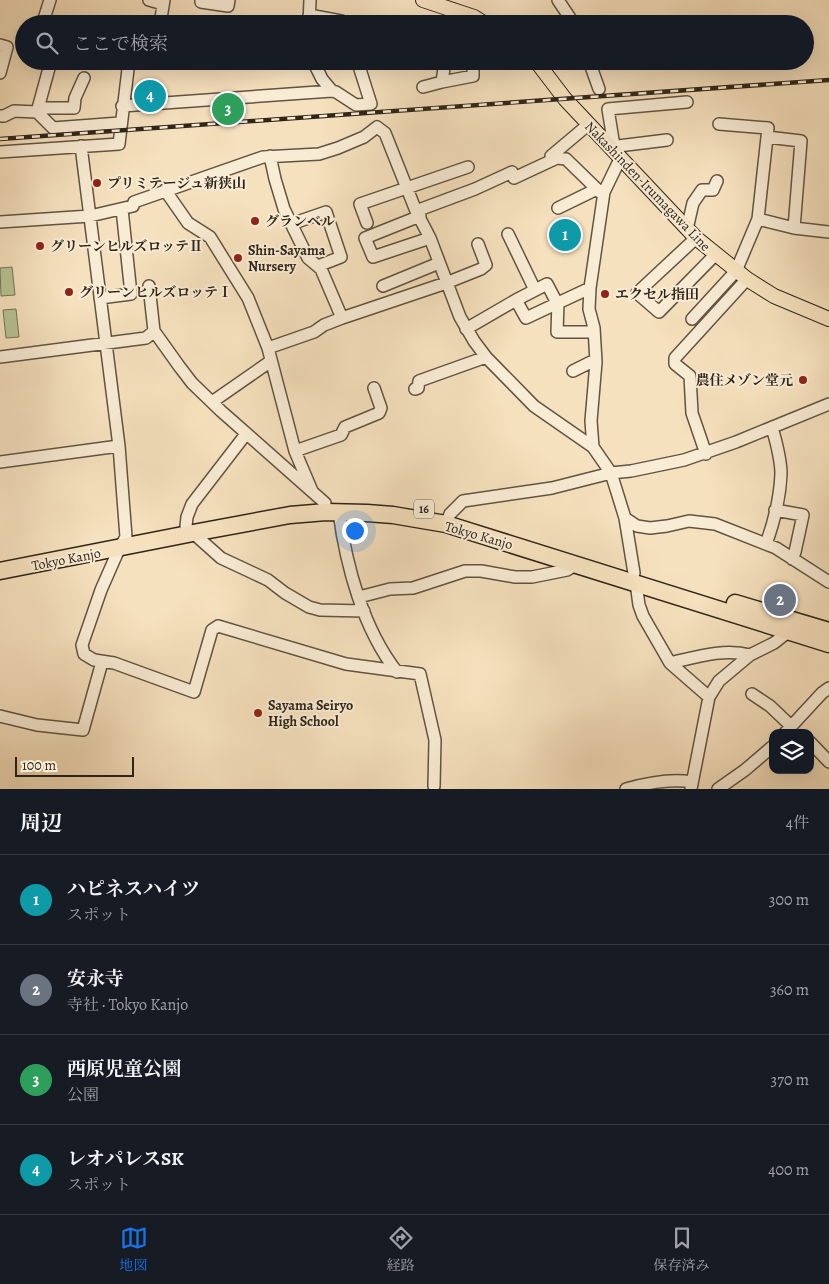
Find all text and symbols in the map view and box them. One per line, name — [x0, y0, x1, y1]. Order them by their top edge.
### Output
search box — [15, 15, 814, 70]
icon: search — [33, 29, 61, 57]
text: ここで検索 — [73, 31, 168, 57]
pin: 4 — [134, 77, 166, 115]
pin: 3 — [212, 90, 244, 128]
street label: Nakashinden-Irumagawa Line — [580, 117, 715, 255]
place label: プリミテージュ新狭山 — [107, 174, 246, 193]
marker: プリミテージュ新狭山 — [91, 177, 103, 189]
place label: グランベル — [265, 212, 335, 231]
marker: グランベル — [249, 215, 261, 227]
pin: 1 — [549, 216, 581, 254]
place label: グリーンヒルズロッテⅡ — [50, 237, 203, 256]
marker: グリーンヒルズロッテⅡ — [34, 240, 46, 252]
place label: Shin-Sayama Nursery — [248, 241, 326, 276]
marker: Shin-Sayama Nursery — [232, 252, 244, 264]
place label: グリーンヒルズロッテⅠ — [79, 283, 232, 302]
place label: エクセル指田 — [615, 285, 699, 304]
marker: グリーンヒルズロッテⅠ — [63, 286, 75, 298]
marker: エクセル指田 — [599, 288, 611, 300]
place label: 農住メゾン堂元 — [695, 371, 793, 390]
marker: 農住メゾン堂元 — [797, 374, 809, 386]
road number: 16 — [414, 499, 434, 518]
street label: Tokyo Kanjo — [443, 517, 515, 554]
your location — [342, 518, 368, 544]
street label: Tokyo Kanjo — [30, 544, 102, 575]
pin: 2 — [764, 581, 796, 619]
place label: Sayama Seiryo High School — [268, 696, 353, 731]
marker: Sayama Seiryo High School — [252, 707, 264, 719]
map controls — [769, 729, 814, 774]
button: layers — [769, 729, 814, 774]
scale bar — [15, 754, 134, 777]
text: 100 m — [22, 756, 56, 775]
text: 周辺 — [20, 809, 62, 837]
text: 4件 — [786, 812, 809, 834]
text: ハピネスハイツ — [67, 876, 200, 902]
text: 1 — [33, 889, 39, 911]
text: 300 m — [769, 889, 809, 911]
text: スポット — [67, 904, 131, 926]
text: 安永寺 — [67, 966, 124, 992]
text: 2 — [32, 979, 40, 1001]
text: 360 m — [770, 979, 809, 1001]
text: 寺社 · Tokyo Kanjo — [67, 994, 188, 1016]
text: 西原児童公園 — [67, 1056, 181, 1082]
text: 3 — [33, 1069, 39, 1091]
text: 370 m — [771, 1069, 809, 1091]
text: 公園 — [67, 1084, 99, 1106]
text: レオパレスSK — [67, 1146, 184, 1172]
text: 4 — [32, 1159, 40, 1181]
text: 400 m — [768, 1159, 809, 1181]
text: スポット — [67, 1174, 131, 1196]
tab: 地図 — [120, 1224, 148, 1275]
tab: 経路 — [387, 1224, 415, 1275]
tab: 保存済み — [654, 1224, 710, 1275]

